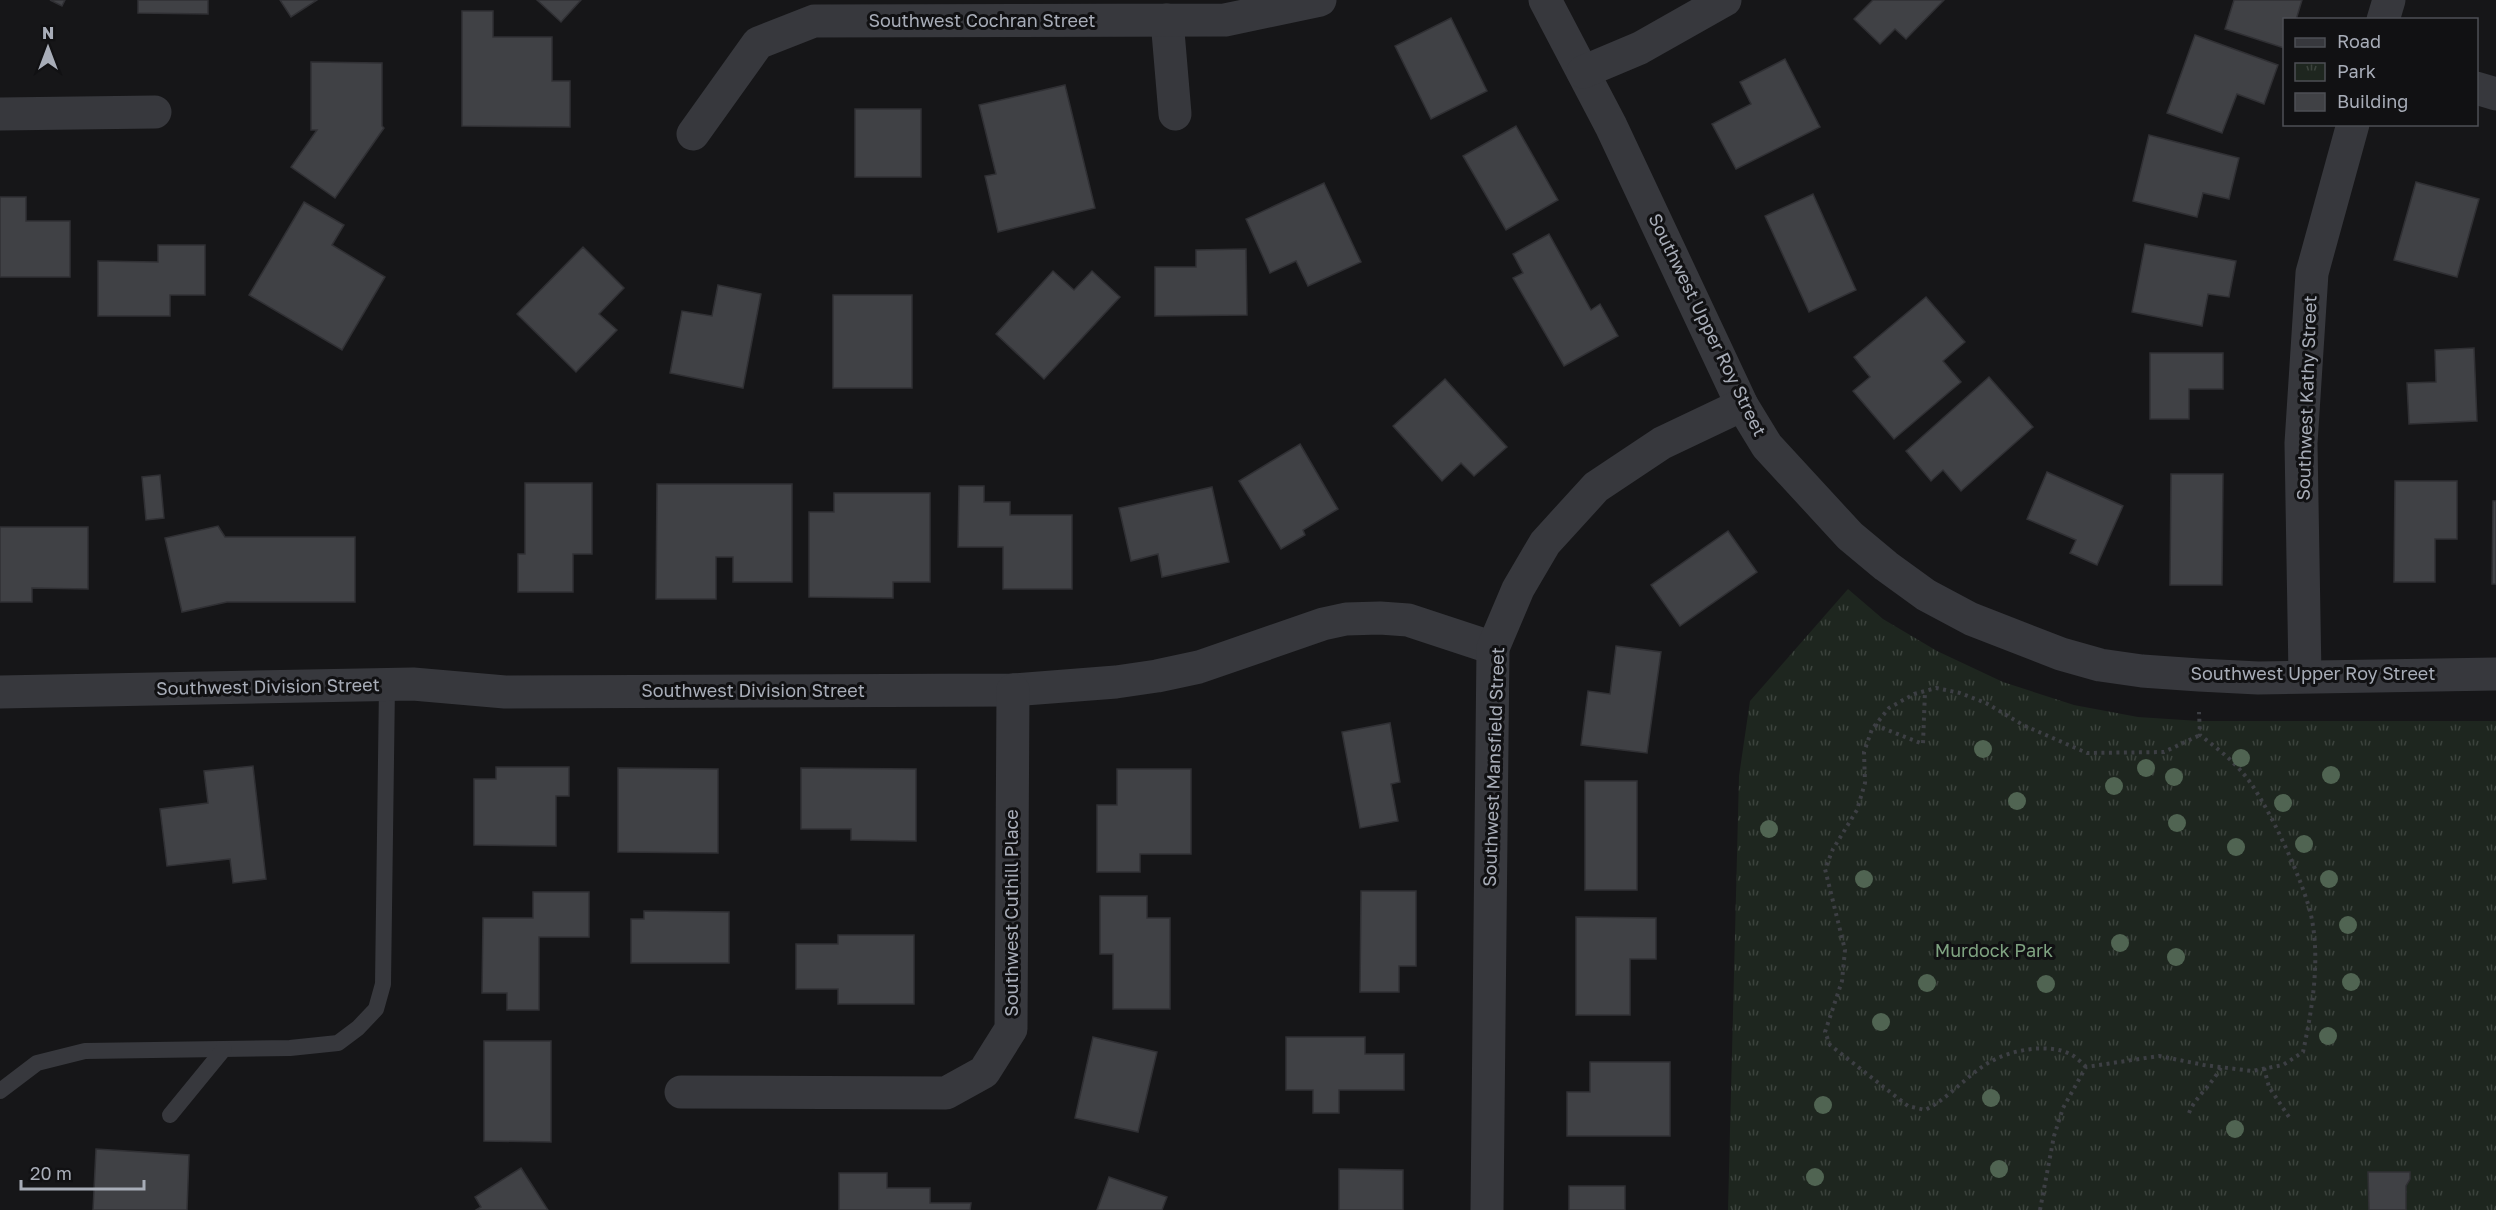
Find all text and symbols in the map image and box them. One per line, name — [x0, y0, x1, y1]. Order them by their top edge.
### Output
street label: Southwest Cochran Street — [868, 9, 1096, 31]
north arrow — [18, 18, 78, 78]
legend — [2283, 18, 2478, 126]
text: N — [42, 23, 54, 43]
text: Road — [2337, 30, 2381, 52]
text: Park — [2337, 60, 2376, 82]
text: Building — [2337, 90, 2408, 112]
street label: Southwest Upper Roy Street — [1644, 210, 1771, 439]
street label: Southwest Kathy Street — [2291, 295, 2321, 501]
street label: Southwest Mansfield Street — [1478, 647, 1508, 887]
street label: Southwest Upper Roy Street — [2191, 662, 2435, 684]
street label: Southwest Division Street — [156, 673, 380, 699]
street label: Southwest Division Street — [641, 679, 865, 701]
street label: Southwest Cuthill Place — [1000, 809, 1022, 1017]
park label: Murdock Park — [1935, 939, 2053, 961]
scale bar — [21, 1153, 144, 1191]
text: 20 m — [30, 1162, 72, 1184]

